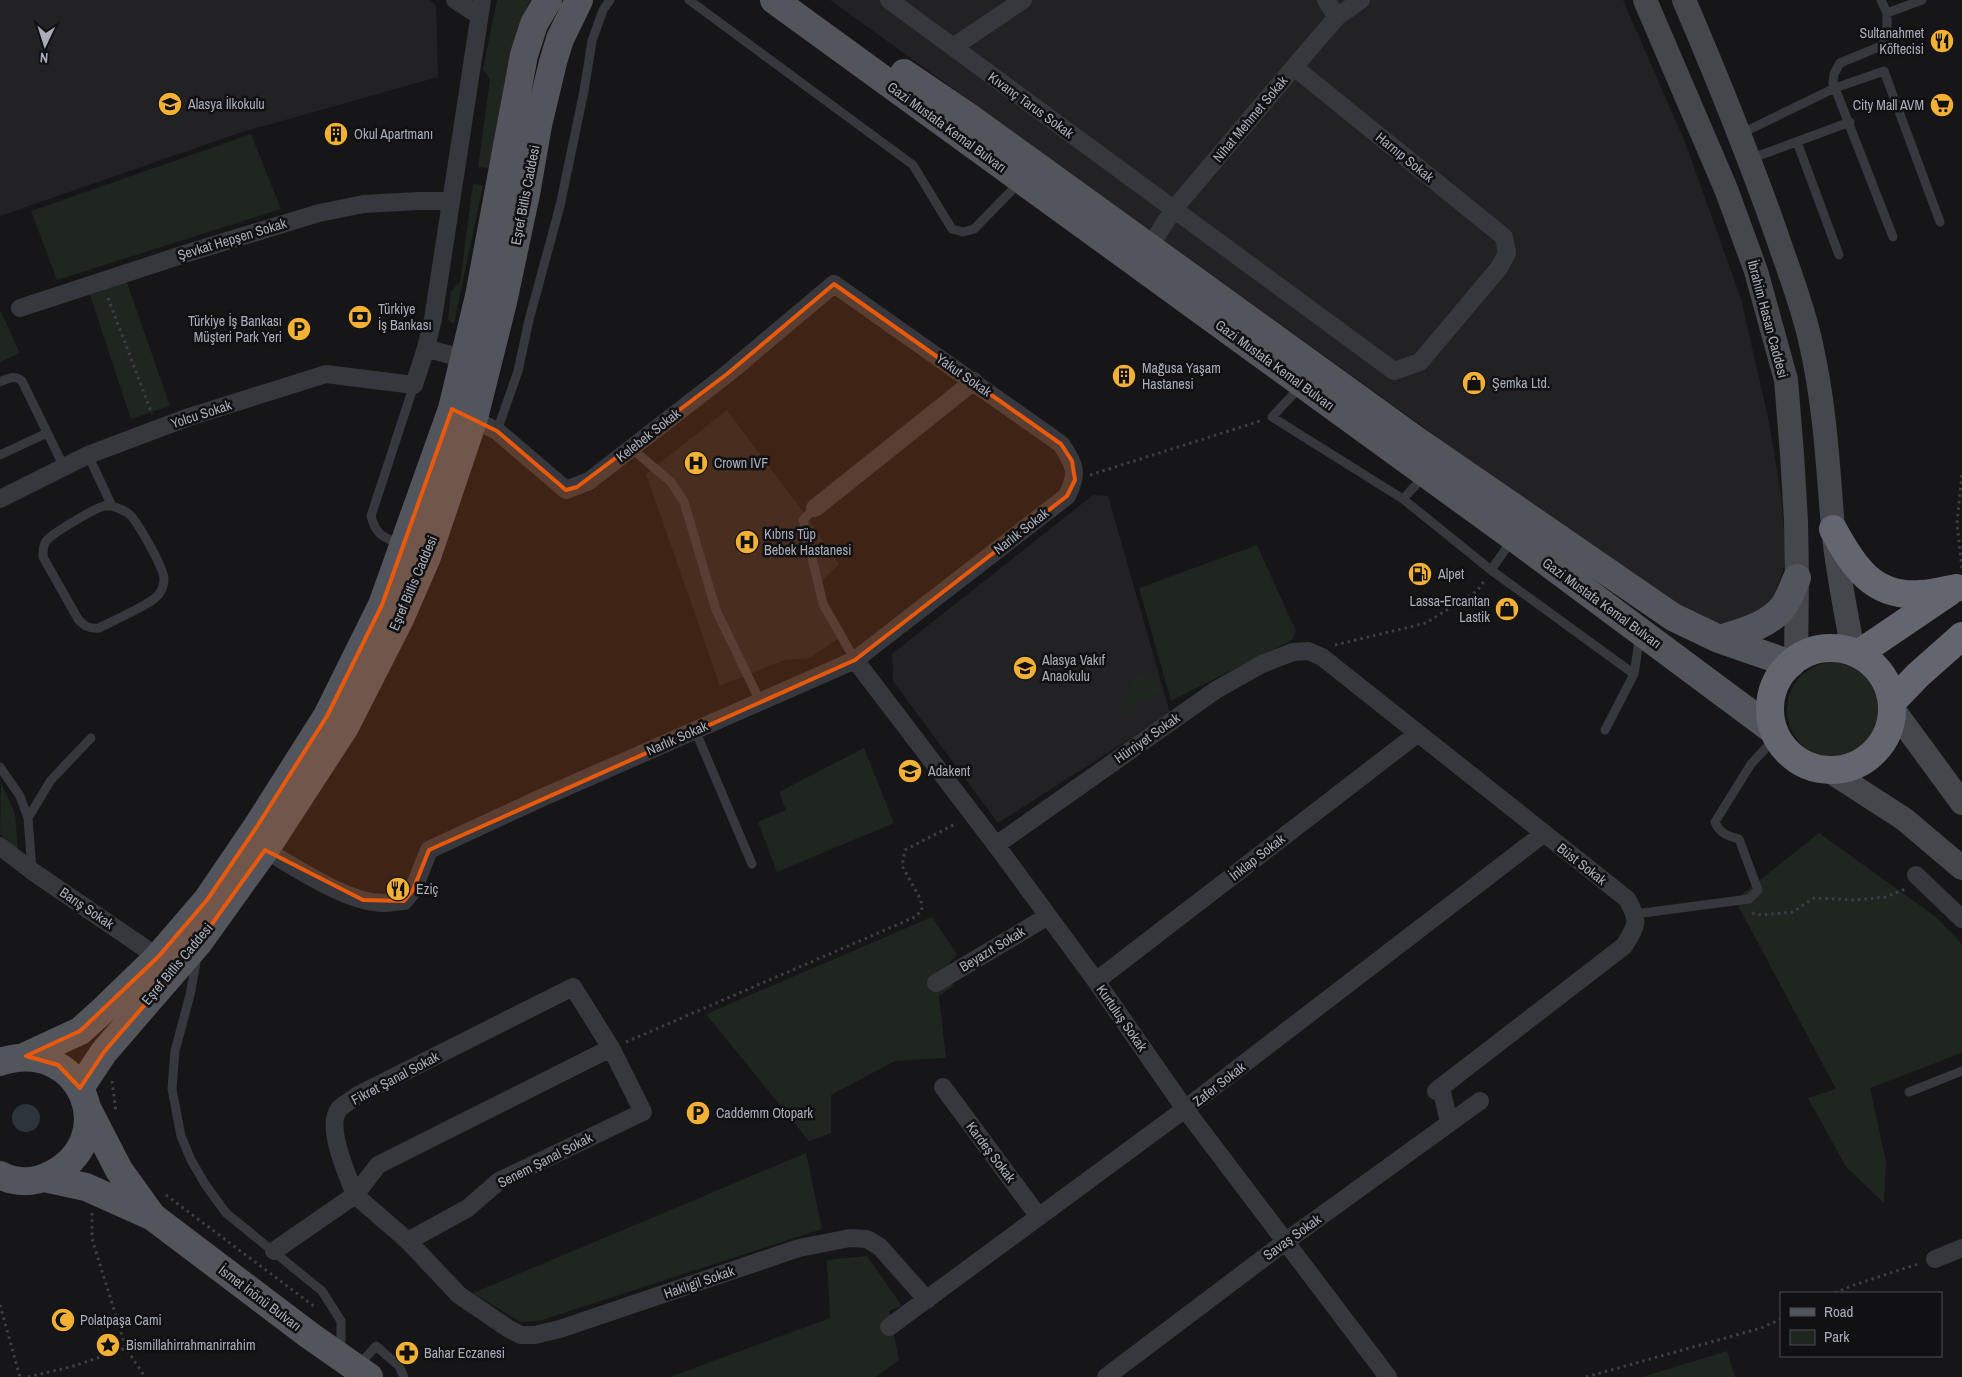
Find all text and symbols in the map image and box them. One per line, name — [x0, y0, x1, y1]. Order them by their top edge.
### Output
north arrow — [20, 20, 70, 70]
place label: Sultanahmet Köftecisi — [1860, 24, 1924, 58]
restaurant icon: Sultanahmet Köftecisi — [1929, 28, 1955, 54]
text: N — [39, 49, 49, 67]
street label: Kıvanç Tarus Sokak — [985, 68, 1078, 142]
street label: Nihat Mehmet Sokak — [1209, 72, 1292, 166]
street label: Gazi Mustafa Kemal Bulvarı — [884, 78, 1010, 176]
school or university icon: Alasya İlkokulu — [157, 91, 183, 117]
supermarket icon: City Mall AVM — [1929, 92, 1955, 118]
place label: Alasya İlkokulu — [187, 95, 265, 113]
place label: City Mall AVM — [1853, 96, 1924, 114]
building icon: Okul Apartmanı — [323, 121, 349, 147]
place label: Okul Apartmanı — [354, 125, 433, 143]
street label: Harnıp Sokak — [1372, 128, 1438, 186]
street label: Eşref Bitlis Caddesi — [506, 143, 544, 247]
street label: Şevkat Hepşen Sokak — [175, 214, 289, 264]
street label: İbrahim Hasan Caddesi — [1744, 258, 1792, 380]
place label: Türkiye İş Bankası — [378, 300, 432, 334]
bank icon: Türkiye İş Bankası — [347, 304, 373, 330]
place label: Türkiye İş Bankası Müşteri Park Yeri — [188, 312, 282, 346]
parking icon: Türkiye İş Bankası Müşteri Park Yeri — [286, 316, 312, 342]
street label: Gazi Mustafa Kemal Bulvarı — [1212, 316, 1338, 414]
street label: Yakut Sokak — [933, 349, 995, 401]
place label: Mağusa Yaşam Hastanesi — [1142, 359, 1221, 393]
building icon: Mağusa Yaşam Hastanesi — [1111, 363, 1137, 389]
shop icon: Şemka Ltd. — [1461, 370, 1487, 396]
place label: Şemka Ltd. — [1492, 374, 1550, 392]
street label: Yolcu Sokak — [168, 396, 234, 432]
street label: Kelebek Sokak — [612, 404, 684, 466]
hospital icon: Crown IVF — [683, 450, 709, 476]
place label: Crown IVF — [714, 454, 768, 472]
street label: Narlık Sokak — [990, 504, 1052, 558]
place label: Kıbrıs Tüp Bebek Hastanesi — [764, 525, 851, 559]
hospital icon: Kıbrıs Tüp Bebek Hastanesi — [734, 529, 760, 555]
street label: Eşref Bitlis Caddesi — [385, 533, 441, 633]
street label: Gazi Mustafa Kemal Bulvarı — [1539, 554, 1665, 652]
fuel station icon: Alpet — [1407, 561, 1433, 587]
place label: Alpet — [1437, 565, 1464, 583]
place label: Lassa-Ercantan Lastik — [1410, 592, 1490, 626]
shop icon: Lassa-Ercantan Lastik — [1494, 596, 1520, 622]
place label: Alasya Vakıf Anaokulu — [1041, 651, 1106, 685]
school or university icon: Alasya Vakıf Anaokulu — [1012, 655, 1038, 681]
street label: Hürriyet Sokak — [1111, 709, 1183, 767]
street label: Narlık Sokak — [644, 716, 711, 759]
school or university icon: Adakent — [897, 758, 923, 784]
place label: Adakent — [927, 762, 970, 780]
street label: İnklap Sokak — [1226, 830, 1289, 884]
street label: Büst Sokak — [1554, 839, 1611, 889]
restaurant icon: Eziç — [385, 876, 411, 902]
place label: Eziç — [416, 880, 439, 898]
street label: Barış Sokak — [56, 883, 118, 933]
street label: Eşref Bitlis Caddesi — [137, 919, 217, 1009]
street label: Beyazıt Sokak — [956, 922, 1028, 976]
street label: Kurtuluş Sokak — [1092, 981, 1152, 1055]
street label: Fikret Şanal Sokak — [348, 1047, 442, 1109]
street label: Zafer Sokak — [1189, 1058, 1249, 1110]
parking icon: Caddemm Otopark — [685, 1100, 711, 1126]
place label: Caddemm Otopark — [716, 1104, 813, 1122]
street label: Kardeş Sokak — [962, 1118, 1020, 1186]
street label: Senem Şanal Sokak — [495, 1128, 596, 1192]
street label: Savaş Sokak — [1260, 1210, 1325, 1264]
street label: İsmet İnönü Bulvarı — [215, 1261, 305, 1335]
street label: Haklıgil Sokak — [661, 1261, 737, 1302]
legend — [1780, 1292, 1942, 1357]
text: Road — [1824, 1301, 1853, 1322]
mosque icon: Polatpaşa Cami — [50, 1307, 76, 1333]
place label: Polatpaşa Cami — [80, 1311, 162, 1329]
text: Park — [1824, 1326, 1850, 1347]
place icon: Bismillahirrahmanirrahim — [95, 1332, 121, 1358]
place label: Bismillahirrahmanirrahim — [126, 1336, 256, 1354]
pharmacy icon: Bahar Eczanesi — [394, 1340, 420, 1366]
place label: Bahar Eczanesi — [424, 1344, 505, 1362]

